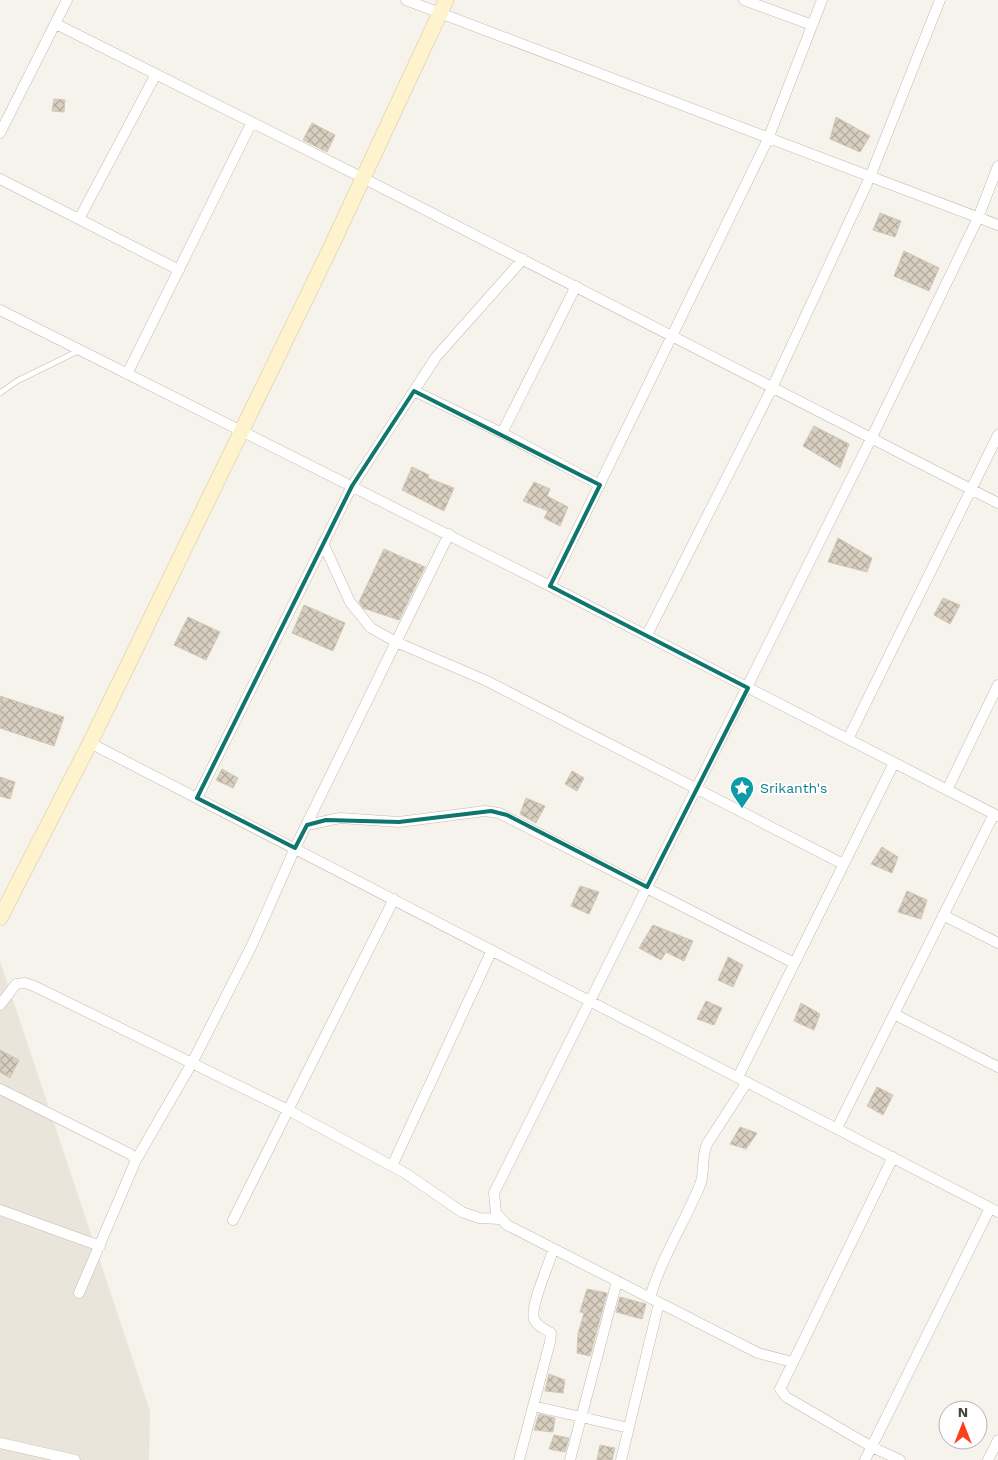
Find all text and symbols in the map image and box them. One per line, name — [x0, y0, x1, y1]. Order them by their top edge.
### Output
place icon: Srikanth's — [729, 775, 755, 809]
place label: Srikanth's — [760, 780, 827, 796]
north arrow — [938, 1400, 988, 1450]
text: N — [958, 1404, 968, 1420]

